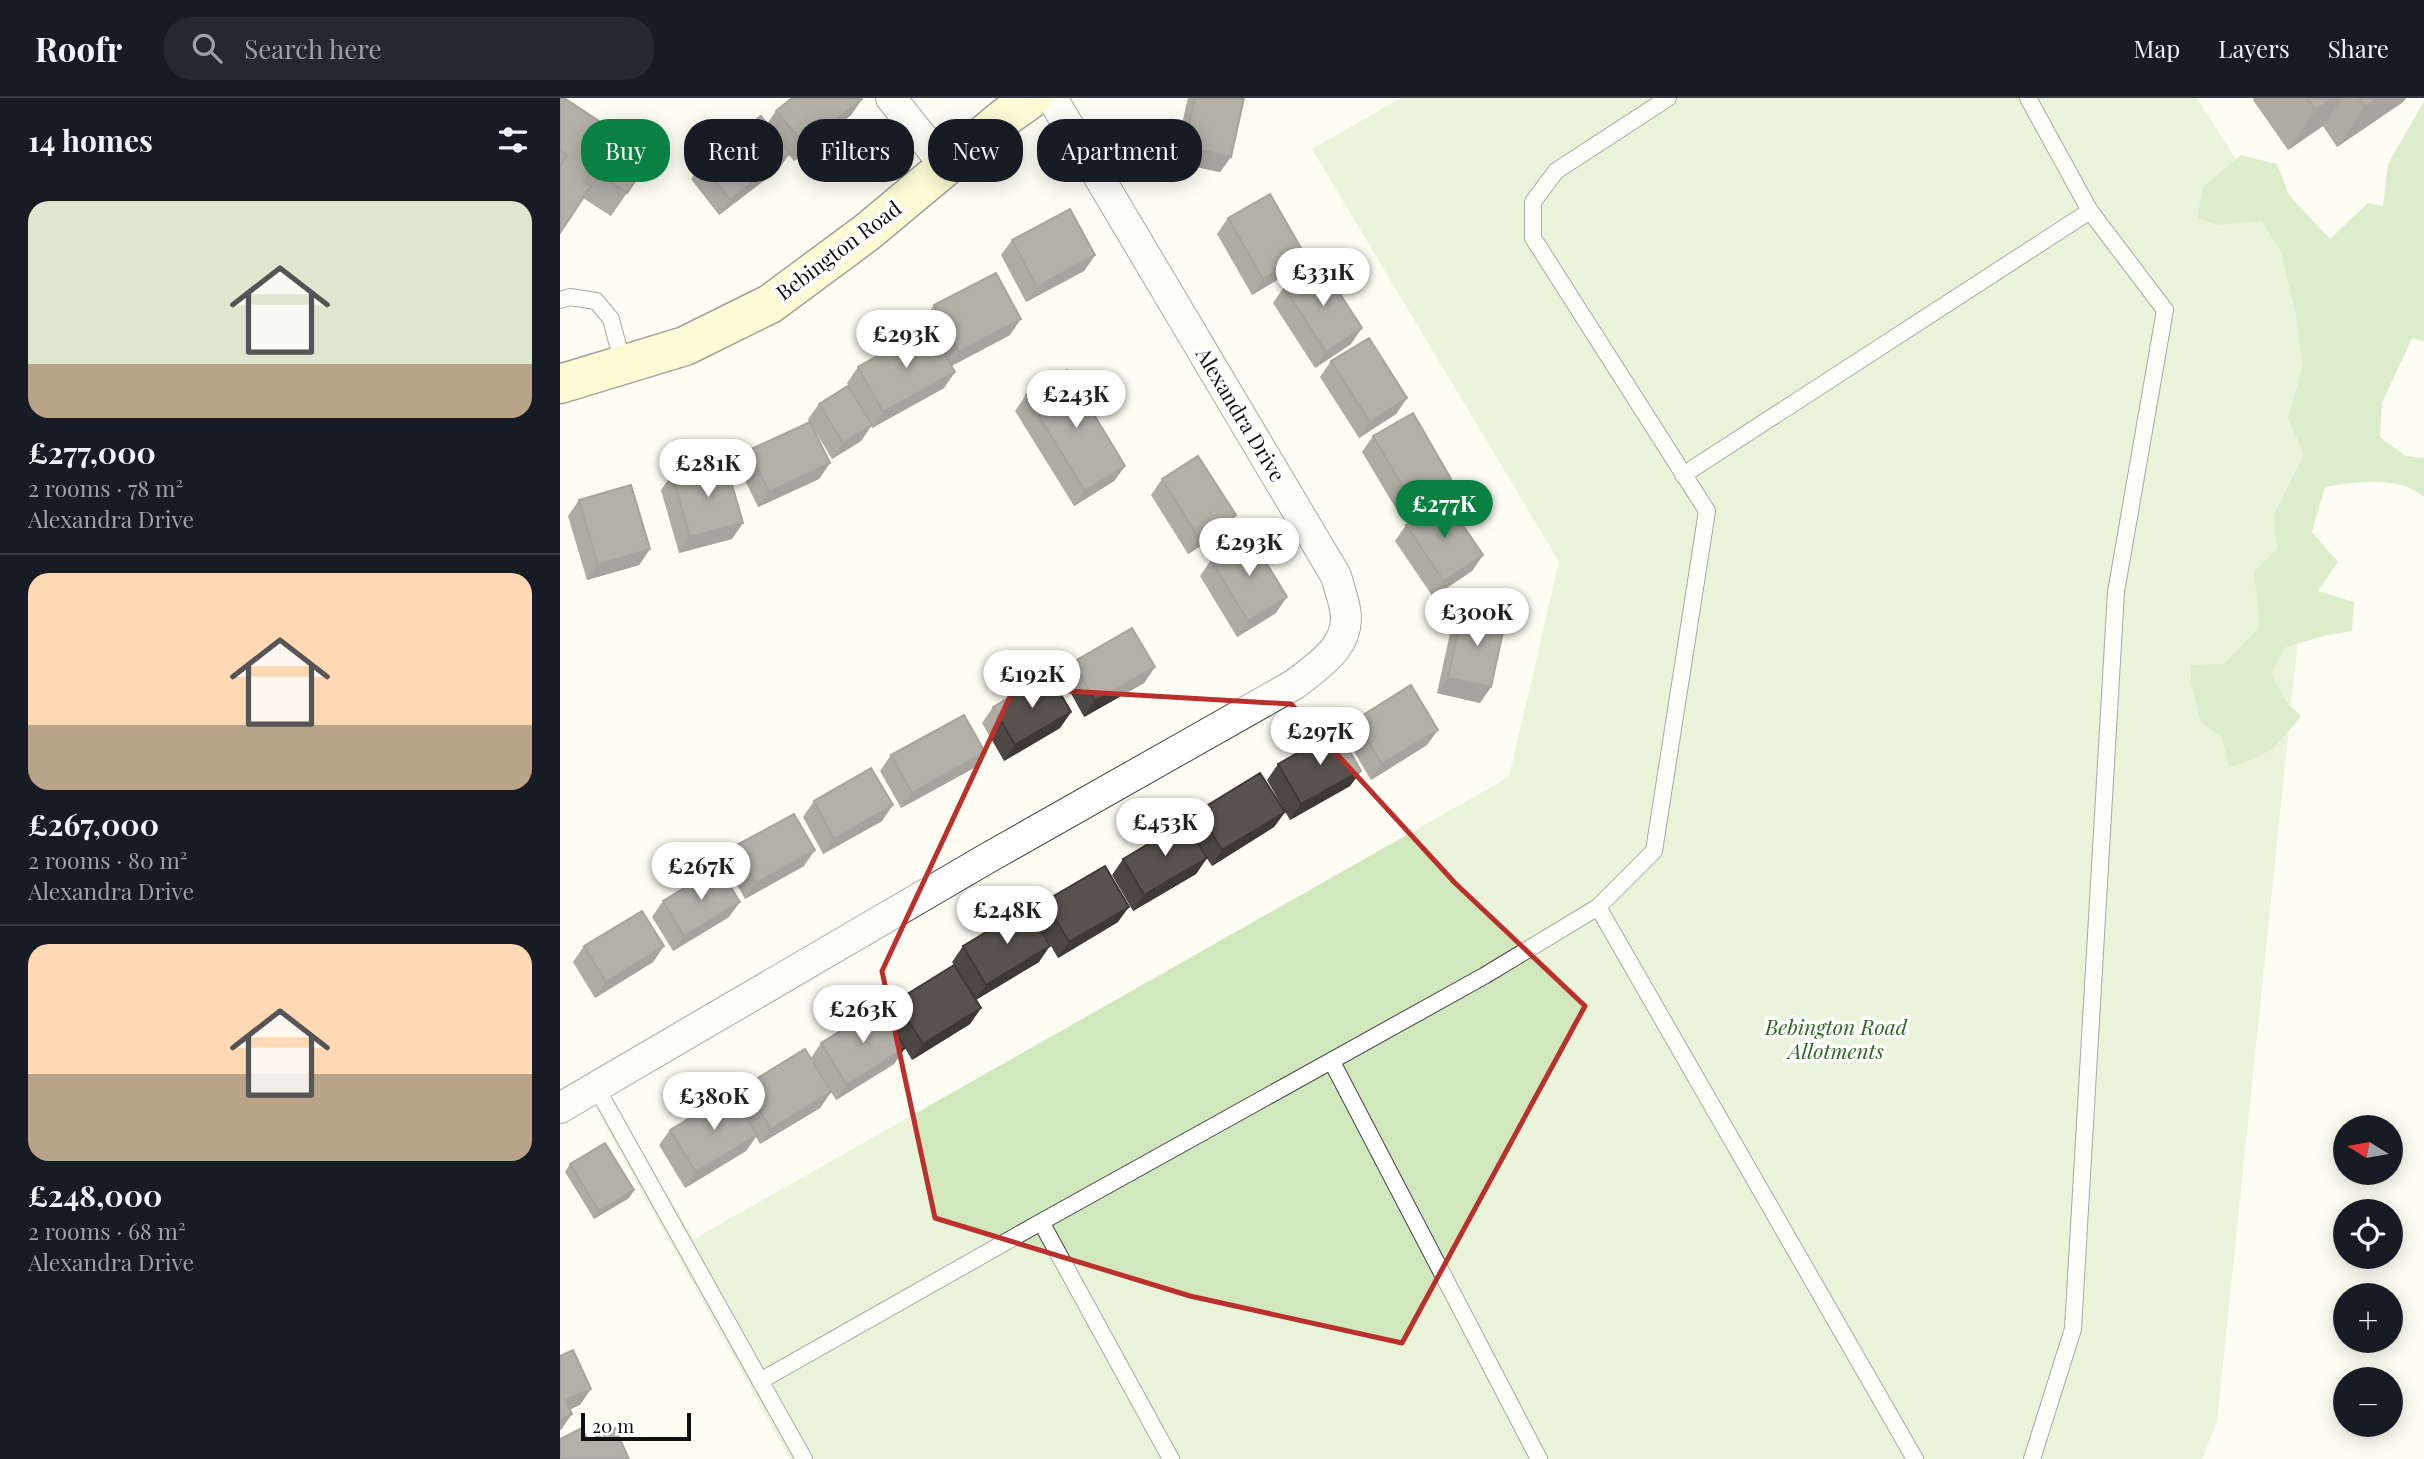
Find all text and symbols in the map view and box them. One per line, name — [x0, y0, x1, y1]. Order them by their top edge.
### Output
search box — [164, 17, 654, 80]
text: Roofr — [35, 26, 122, 70]
icon: search — [188, 29, 226, 67]
text: Search here — [244, 31, 382, 66]
text: Map — [2134, 32, 2180, 64]
text: Layers — [2218, 32, 2290, 64]
text: Share — [2328, 32, 2389, 64]
chip: Buy — [581, 119, 670, 182]
chip: Rent — [684, 119, 783, 182]
chip: Filters — [797, 119, 914, 182]
chip: New — [928, 119, 1023, 182]
chip: Apartment — [1037, 119, 1202, 182]
text: 14 homes — [28, 120, 153, 160]
icon: filters — [494, 121, 532, 159]
street label: Bebington Road — [770, 193, 906, 306]
icon: home — [217, 247, 343, 373]
pin: £331K — [1274, 248, 1372, 308]
text: £331K — [1292, 255, 1354, 286]
pin: £293K — [857, 310, 955, 370]
text: £293K — [872, 317, 940, 348]
street label: Alexandra Drive — [1190, 341, 1293, 486]
pin: £243K — [1027, 370, 1125, 430]
text: £243K — [1043, 377, 1109, 408]
text: £277,000 — [28, 432, 156, 472]
pin: £281K — [659, 440, 757, 499]
text: £281K — [675, 446, 741, 477]
text: 2 rooms · 78 m² — [28, 472, 183, 503]
pin: £277K — [1395, 480, 1493, 540]
text: £277K — [1412, 487, 1476, 518]
text: Alexandra Drive — [28, 503, 194, 534]
pin: £293K — [1200, 518, 1298, 578]
text: £293K — [1215, 525, 1283, 556]
pin: £300K — [1428, 588, 1526, 648]
text: £300K — [1441, 595, 1513, 626]
icon: home — [217, 619, 343, 745]
pin: £192K — [983, 650, 1081, 710]
text: £192K — [999, 657, 1065, 688]
pin: £297K — [1271, 708, 1369, 767]
text: £297K — [1287, 714, 1353, 745]
pin: £453K — [1116, 798, 1214, 858]
text: £267,000 — [28, 804, 159, 844]
text: £453K — [1132, 805, 1198, 836]
pin: £267K — [652, 842, 750, 902]
text: 2 rooms · 80 m² — [28, 844, 188, 875]
text: £267K — [668, 849, 735, 880]
text: Alexandra Drive — [28, 875, 194, 906]
pin: £248K — [958, 886, 1056, 946]
text: £248K — [973, 893, 1041, 924]
pin: £263K — [814, 986, 912, 1045]
icon: home — [217, 990, 343, 1116]
text: £263K — [829, 992, 897, 1023]
park label: Bebington Road Allotments — [1764, 1012, 1908, 1064]
pin: £380K — [665, 1072, 763, 1132]
text: £380K — [679, 1079, 749, 1110]
north arrow — [2333, 1115, 2403, 1185]
map controls — [2333, 1115, 2403, 1437]
text: £248,000 — [28, 1175, 162, 1215]
button: locate — [2333, 1199, 2403, 1269]
text: 2 rooms · 68 m² — [28, 1215, 186, 1246]
text: Alexandra Drive — [28, 1246, 194, 1277]
button: + — [2333, 1283, 2403, 1353]
button: − — [2333, 1367, 2403, 1437]
scale bar — [581, 1410, 691, 1442]
text: 20 m — [592, 1412, 634, 1438]

